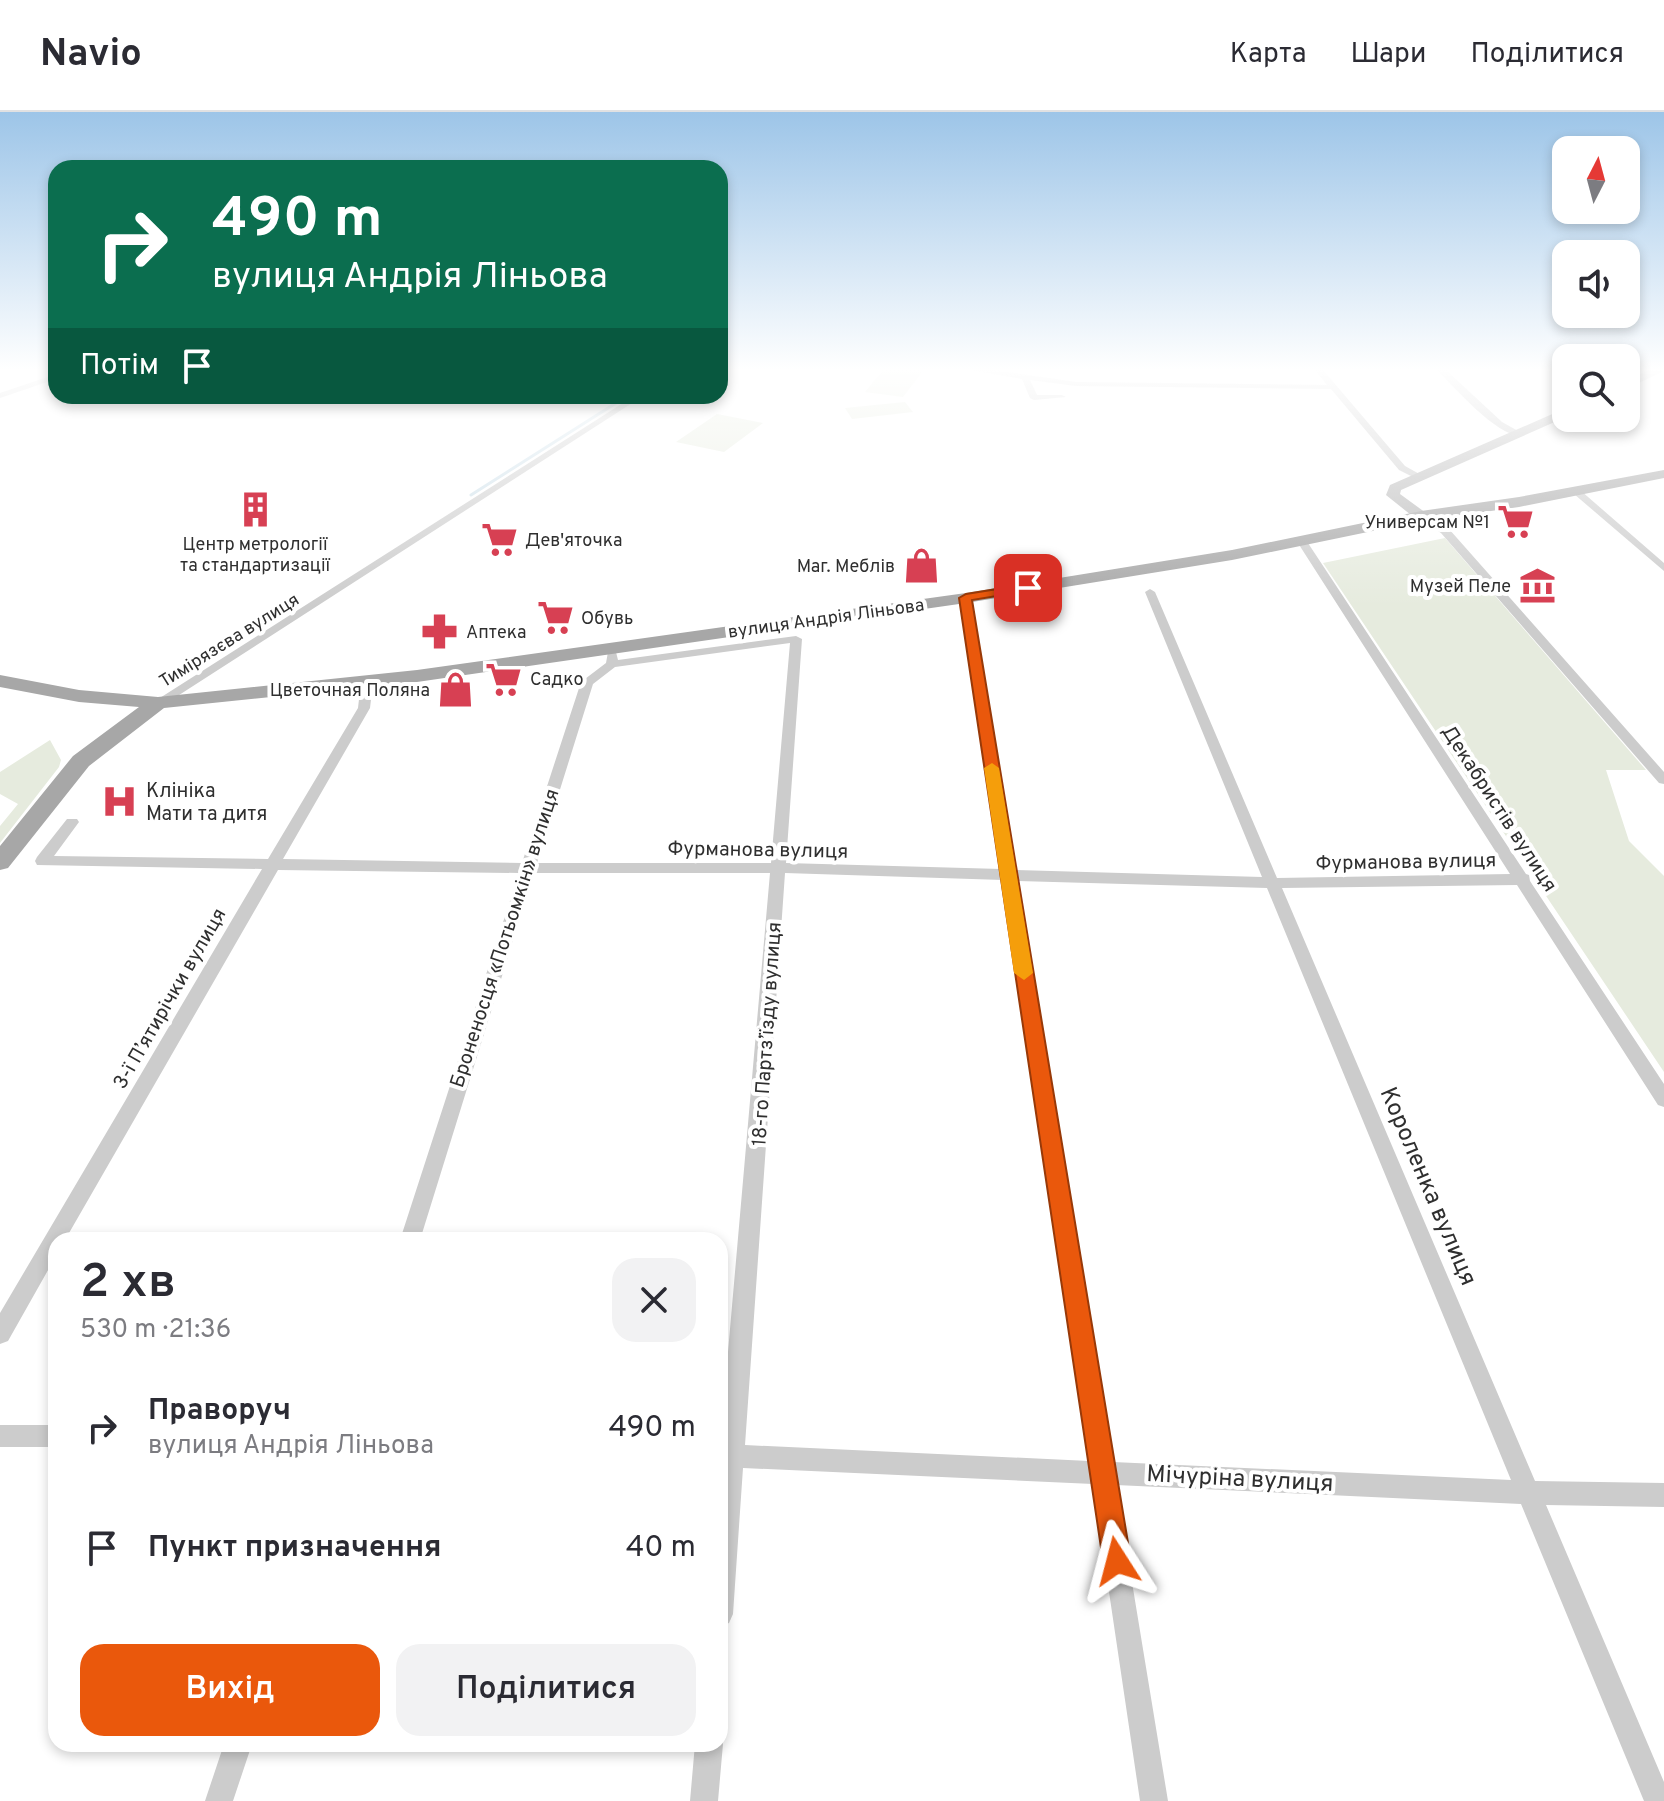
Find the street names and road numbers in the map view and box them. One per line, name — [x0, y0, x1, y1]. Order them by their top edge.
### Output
street label: Тимірязєва вулиця — [155, 589, 304, 694]
street label: вулиця Андрія Ліньова — [727, 594, 926, 645]
street label: Декабристів вулиця — [1435, 721, 1562, 897]
street label: Броненосця «Потьомкін» вулиця — [445, 786, 567, 1091]
street label: Фурманова вулиця — [667, 836, 848, 866]
street label: Фурманова вулиця — [1316, 848, 1497, 878]
street label: 3-ї П’ятирічки вулиця — [108, 904, 233, 1094]
street label: 18-го Партз’їзду вулиця — [747, 921, 789, 1147]
street label: Короленка вулиця — [1372, 1083, 1483, 1291]
street label: Мічуріна вулиця — [1146, 1460, 1334, 1500]

